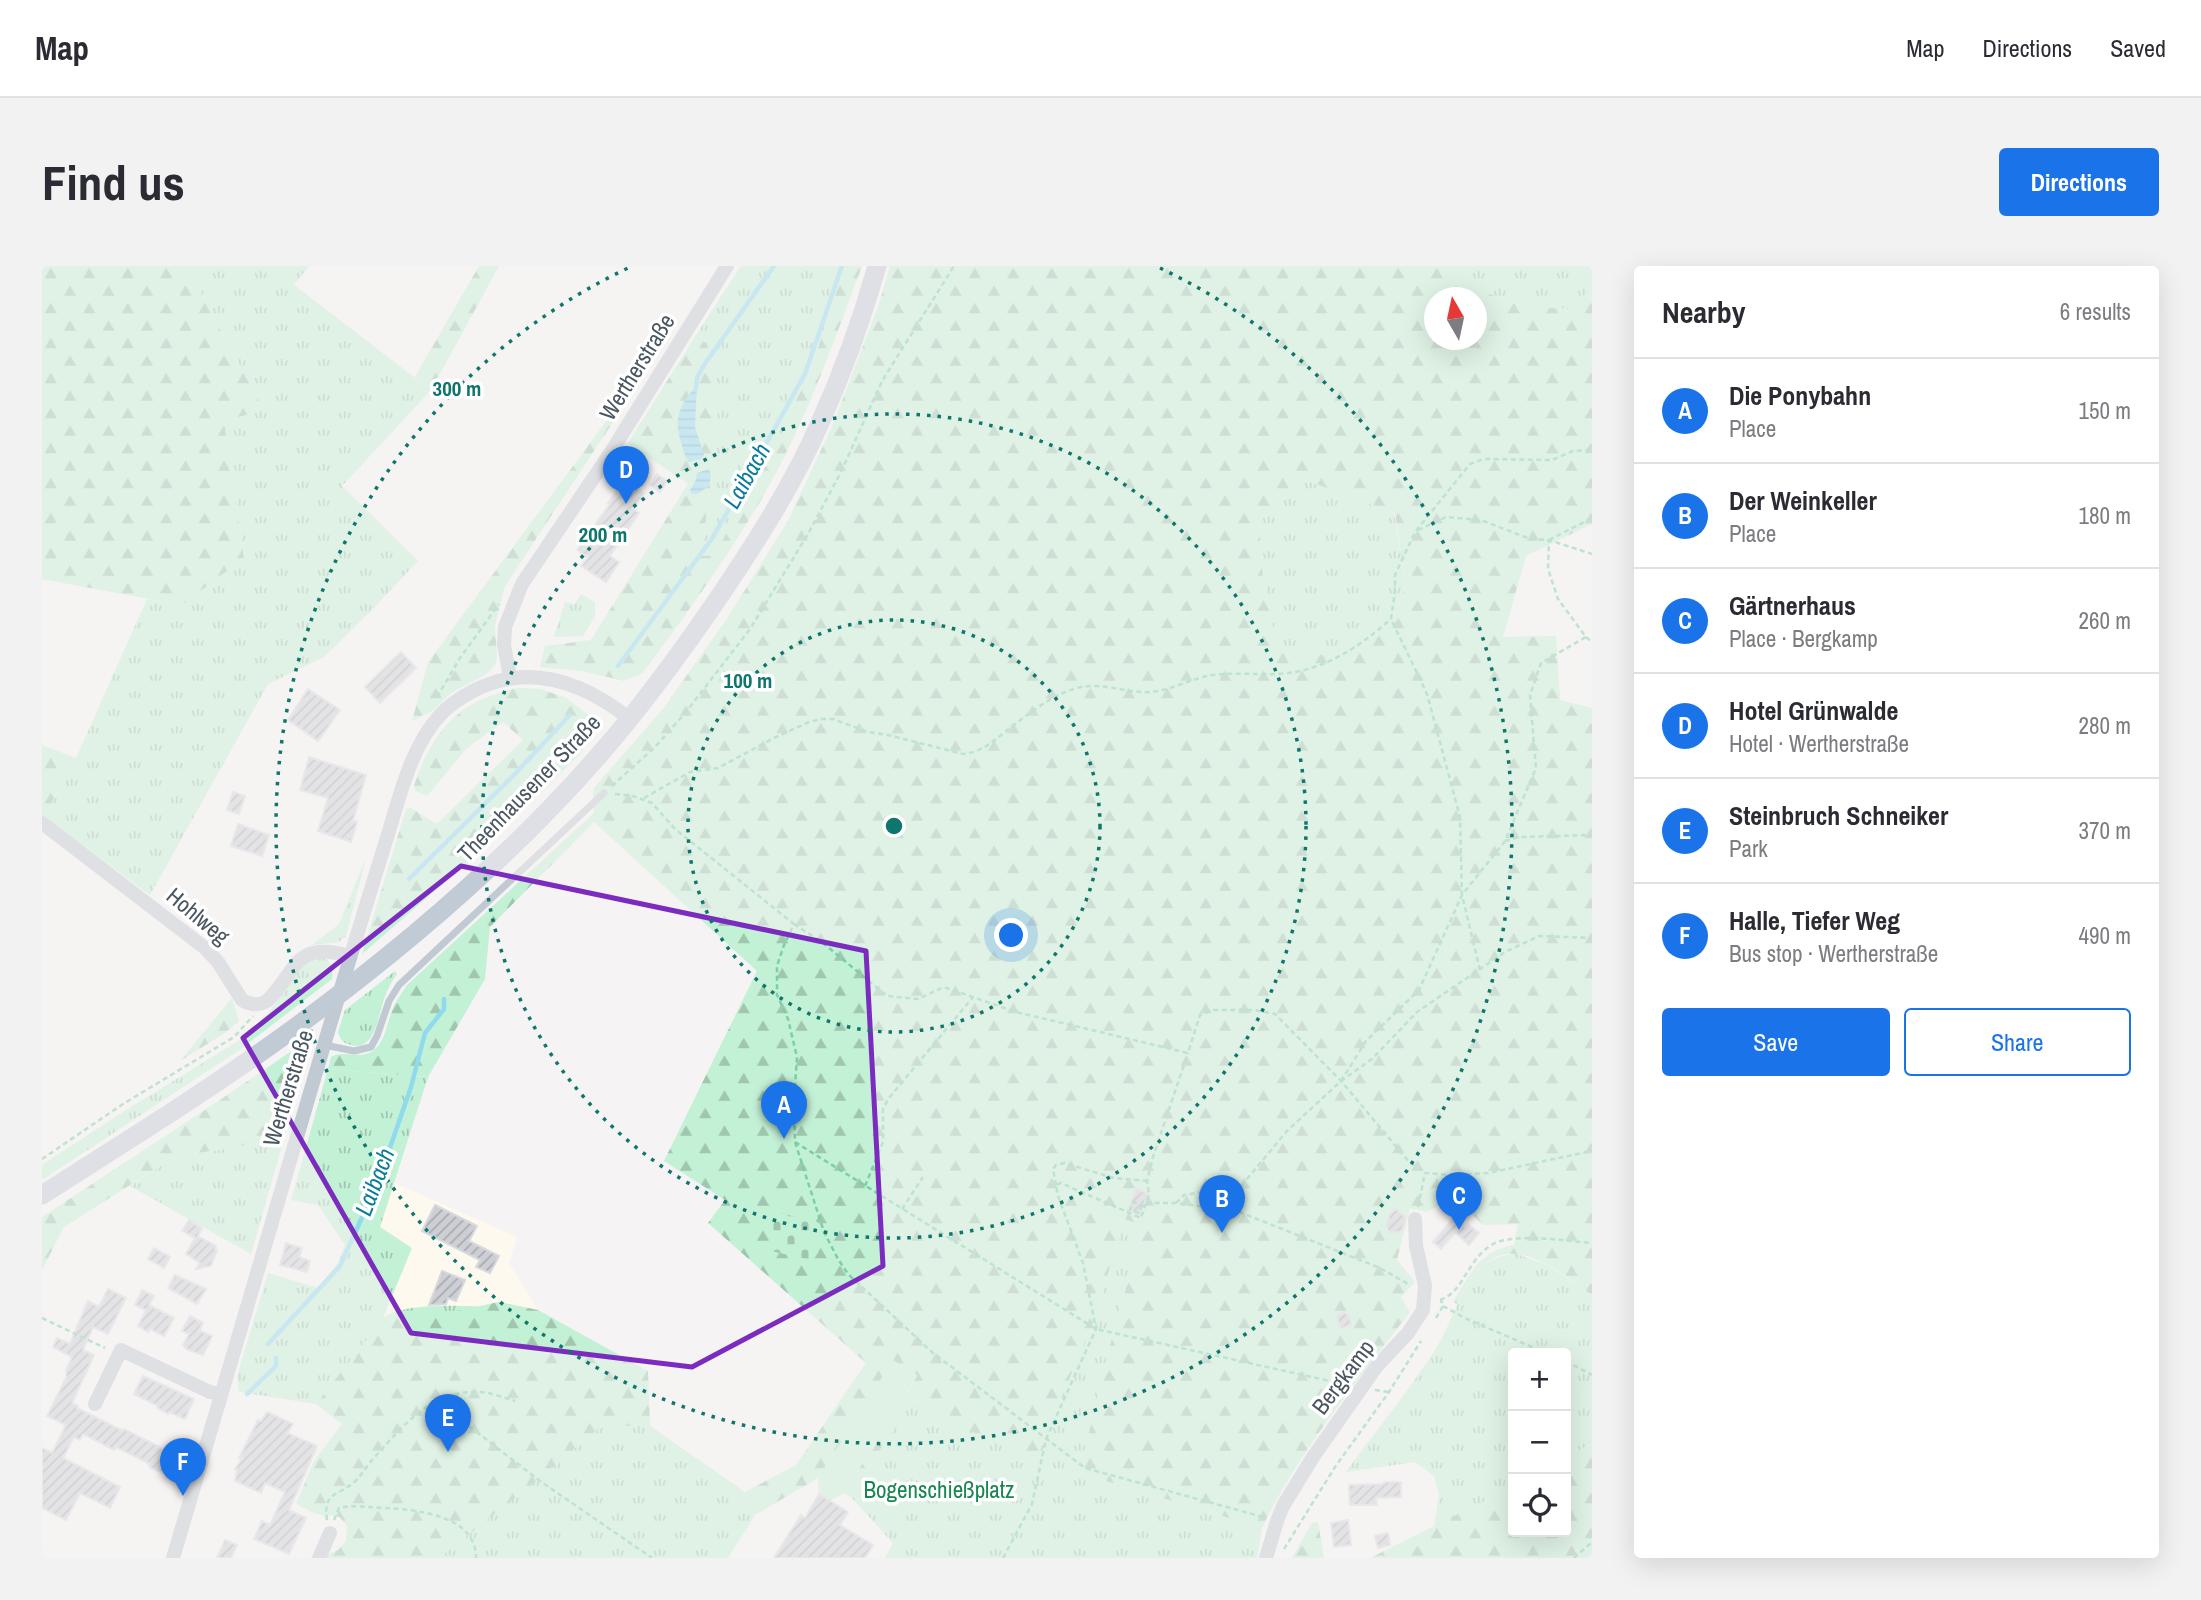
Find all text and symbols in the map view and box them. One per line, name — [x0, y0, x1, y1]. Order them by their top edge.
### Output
text: Map — [35, 26, 89, 70]
text: Map — [1906, 32, 1944, 64]
text: Directions — [1982, 32, 2072, 64]
text: Saved — [2110, 32, 2166, 64]
button: Directions — [1999, 148, 2159, 216]
text: Find us — [42, 149, 185, 215]
north arrow — [1424, 287, 1487, 350]
text: Nearby — [1662, 292, 1745, 332]
text: 6 results — [2060, 296, 2131, 327]
street label: Wertherstraße — [592, 308, 682, 426]
text: 300 m — [433, 374, 481, 403]
text: Die Ponybahn — [1729, 378, 1871, 413]
text: A — [1678, 395, 1692, 426]
text: 150 m — [2079, 395, 2131, 426]
text: Place — [1729, 413, 1776, 444]
water label: Laibach — [715, 437, 777, 514]
pin: D — [603, 446, 649, 504]
text: Der Weinkeller — [1729, 483, 1877, 518]
text: B — [1678, 500, 1692, 531]
text: 180 m — [2079, 500, 2131, 531]
text: Place — [1729, 518, 1776, 549]
text: 200 m — [579, 520, 627, 549]
text: Gärtnerhaus — [1729, 588, 1856, 623]
text: C — [1678, 605, 1692, 636]
text: 260 m — [2079, 605, 2131, 636]
text: Place · Bergkamp — [1729, 623, 1878, 654]
text: 100 m — [724, 666, 772, 695]
text: Hotel Grünwalde — [1729, 693, 1898, 728]
street label: Theenhausener Straße — [450, 707, 607, 868]
text: D — [1678, 710, 1692, 741]
text: 280 m — [2079, 710, 2131, 741]
text: Hotel · Wertherstraße — [1729, 728, 1909, 759]
text: Steinbruch Schneiker — [1729, 798, 1948, 833]
centre of rings — [882, 814, 906, 838]
text: E — [1679, 815, 1691, 846]
text: 370 m — [2079, 815, 2131, 846]
text: Park — [1729, 833, 1768, 864]
street label: Hohlweg — [160, 880, 237, 951]
text: Halle, Tiefer Weg — [1729, 903, 1900, 938]
your location — [994, 918, 1028, 952]
text: F — [1679, 920, 1691, 951]
text: 490 m — [2079, 920, 2131, 951]
text: Bus stop · Wertherstraße — [1729, 938, 1938, 969]
button: Save — [1662, 1008, 1890, 1076]
button: Share — [1904, 1008, 2131, 1076]
street label: Wertherstraße — [255, 1026, 320, 1150]
pin: A — [761, 1081, 807, 1139]
water label: Laibach — [347, 1143, 402, 1220]
pin: C — [1436, 1172, 1482, 1230]
pin: B — [1199, 1175, 1245, 1233]
street label: Bergkamp — [1304, 1333, 1381, 1420]
map controls — [1508, 1348, 1571, 1537]
button: + — [1508, 1348, 1571, 1411]
pin: E — [425, 1394, 471, 1452]
button: − — [1508, 1411, 1571, 1474]
pin: F — [160, 1438, 206, 1496]
park label: Bogenschießplatz — [864, 1474, 1014, 1505]
button: locate — [1508, 1474, 1571, 1537]

